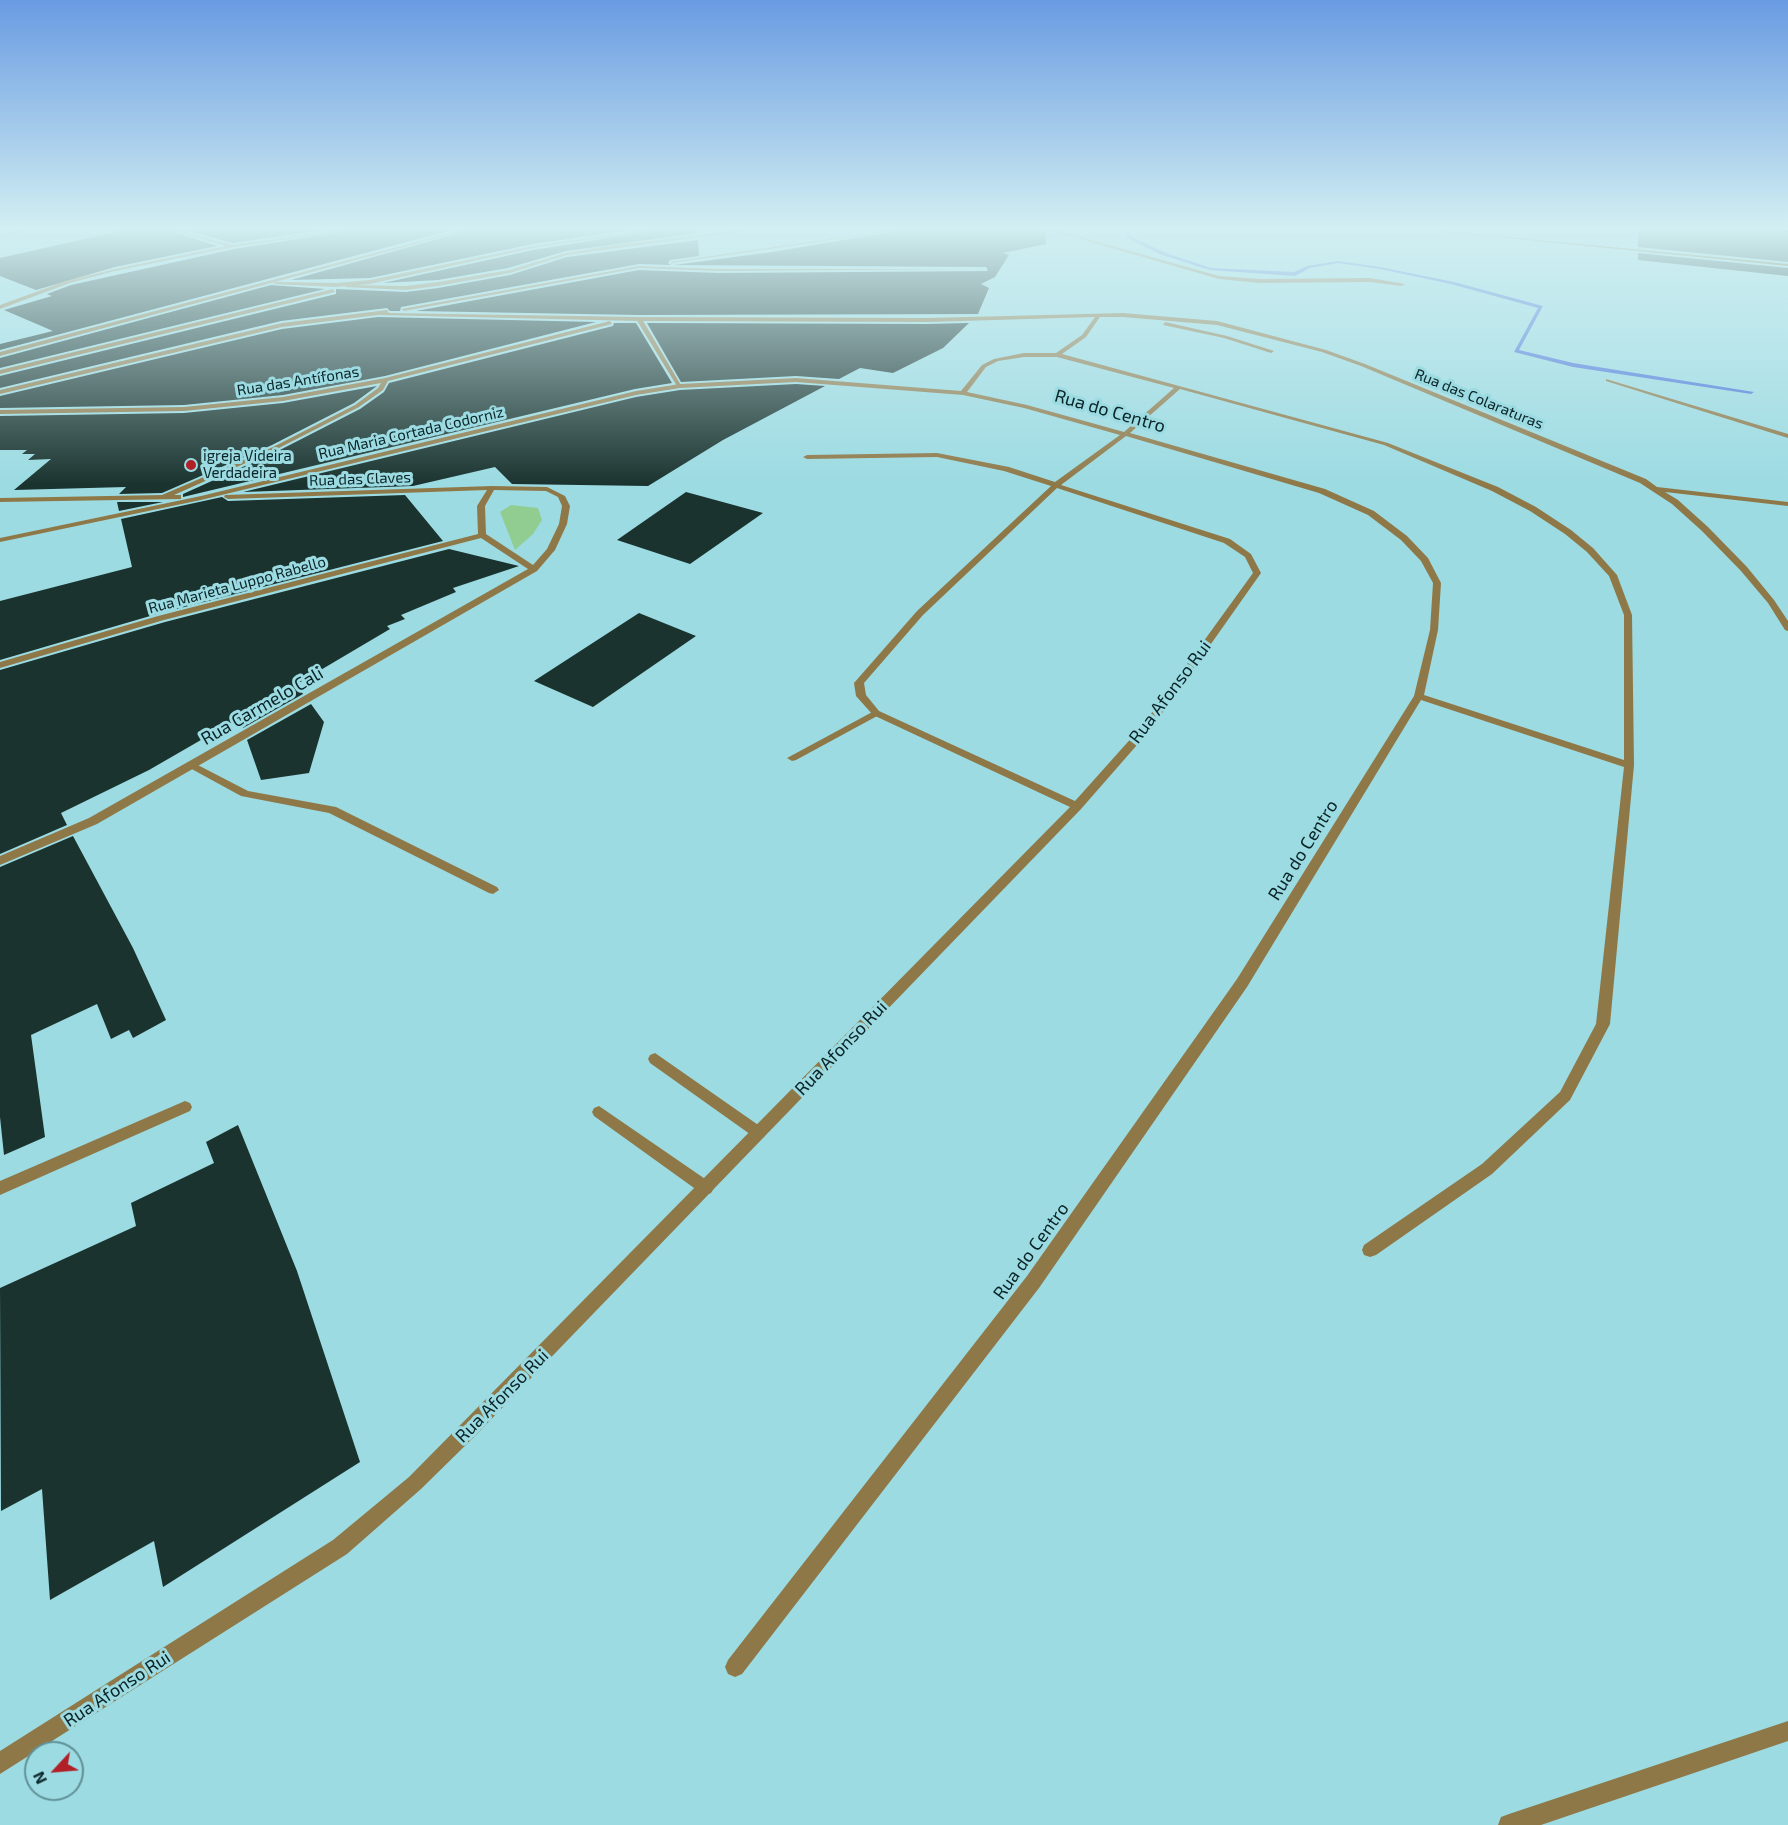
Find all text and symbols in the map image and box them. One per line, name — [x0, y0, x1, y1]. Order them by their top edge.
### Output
street label: Rua das Antífonas — [236, 362, 360, 400]
street label: Rua das Colaraturas — [1412, 365, 1546, 433]
street label: Rua do Centro — [1052, 385, 1168, 437]
street label: Rua Maria Cortada Codorniz — [317, 403, 505, 463]
place label: igreja Videira Verdadeira — [203, 447, 292, 482]
marker: igreja Videira Verdadeira — [184, 458, 198, 472]
street label: Rua das Claves — [309, 468, 411, 490]
street label: Rua Marieta Luppo Rabello — [146, 553, 328, 617]
street label: Rua Afonso Rui — [1124, 636, 1216, 748]
street label: Rua Carmelo Cali — [197, 662, 327, 750]
street label: Rua do Centro — [1264, 796, 1342, 904]
street label: Rua Afonso Rui — [791, 996, 891, 1100]
street label: Rua do Centro — [989, 1198, 1073, 1304]
street label: Rua Afonso Rui — [451, 1345, 553, 1447]
street label: Rua Afonso Rui — [60, 1646, 174, 1732]
north arrow — [24, 1741, 84, 1801]
text: N — [28, 1769, 50, 1788]

